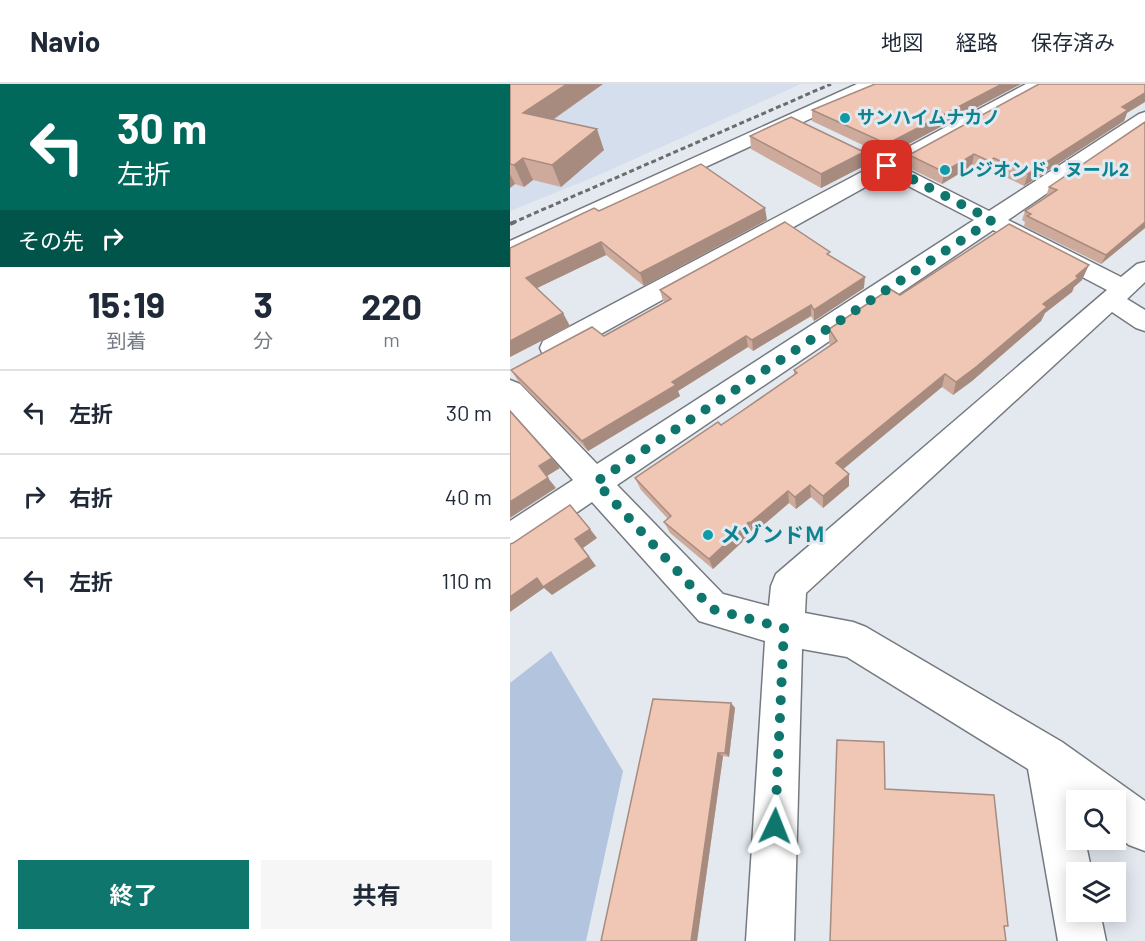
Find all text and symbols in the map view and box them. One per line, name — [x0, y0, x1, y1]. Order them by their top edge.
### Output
text: Navio — [30, 24, 100, 58]
text: 地図 — [881, 29, 923, 54]
text: 経路 — [956, 29, 998, 54]
text: 保存済み — [1031, 29, 1115, 54]
text: 30 m — [117, 102, 207, 152]
place label: サンハイムナカノ — [857, 106, 1000, 128]
icon: left — [18, 108, 96, 186]
marker: サンハイムナカノ — [838, 111, 852, 125]
pin — [861, 140, 912, 191]
icon: arrive — [870, 149, 903, 182]
text: 左折 — [117, 157, 171, 189]
place label: レジオンド・ヌール2 — [957, 158, 1129, 180]
marker: レジオンド・ヌール2 — [938, 163, 952, 177]
icon: right — [96, 222, 129, 255]
text: その先 — [18, 227, 84, 253]
text: 15:19 — [88, 282, 165, 325]
text: 3 — [253, 282, 273, 325]
text: 220 — [361, 284, 422, 327]
text: m — [383, 327, 400, 351]
text: 到着 — [107, 328, 147, 352]
text: 分 — [253, 328, 273, 352]
icon: left — [18, 396, 51, 429]
text: 30 m — [446, 399, 492, 425]
text: 左折 — [69, 400, 113, 426]
icon: right — [18, 480, 51, 513]
text: 40 m — [445, 483, 492, 509]
text: 右折 — [69, 484, 113, 510]
place label: メゾンドＭ — [720, 521, 825, 546]
marker: メゾンドＭ — [701, 528, 715, 542]
icon: left — [18, 564, 51, 597]
text: 110 m — [442, 567, 492, 593]
text: 左折 — [69, 568, 113, 594]
map controls — [1066, 790, 1126, 922]
button: search — [1066, 790, 1126, 850]
position arrow — [743, 794, 807, 858]
button: 終了 — [18, 860, 249, 929]
button: 共有 — [261, 860, 492, 929]
button: layers — [1066, 862, 1126, 922]

